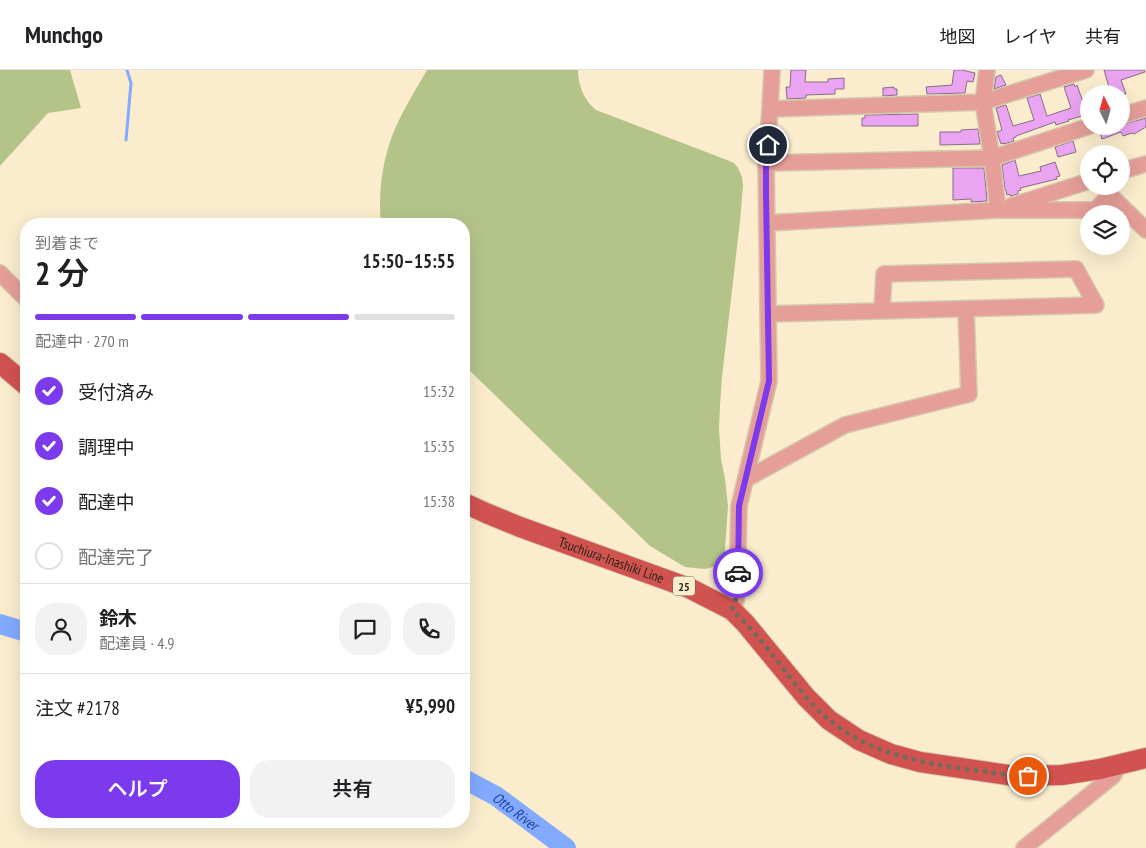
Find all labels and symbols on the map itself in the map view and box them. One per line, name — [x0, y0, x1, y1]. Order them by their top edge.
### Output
north arrow — [1080, 85, 1130, 135]
pin — [747, 124, 789, 166]
street label: Tsuchiura-Inashiki Line — [556, 533, 667, 587]
courier — [713, 548, 763, 598]
road number: 25 — [673, 576, 695, 596]
pin — [1007, 755, 1049, 797]
water label: Otto River — [489, 787, 544, 835]

